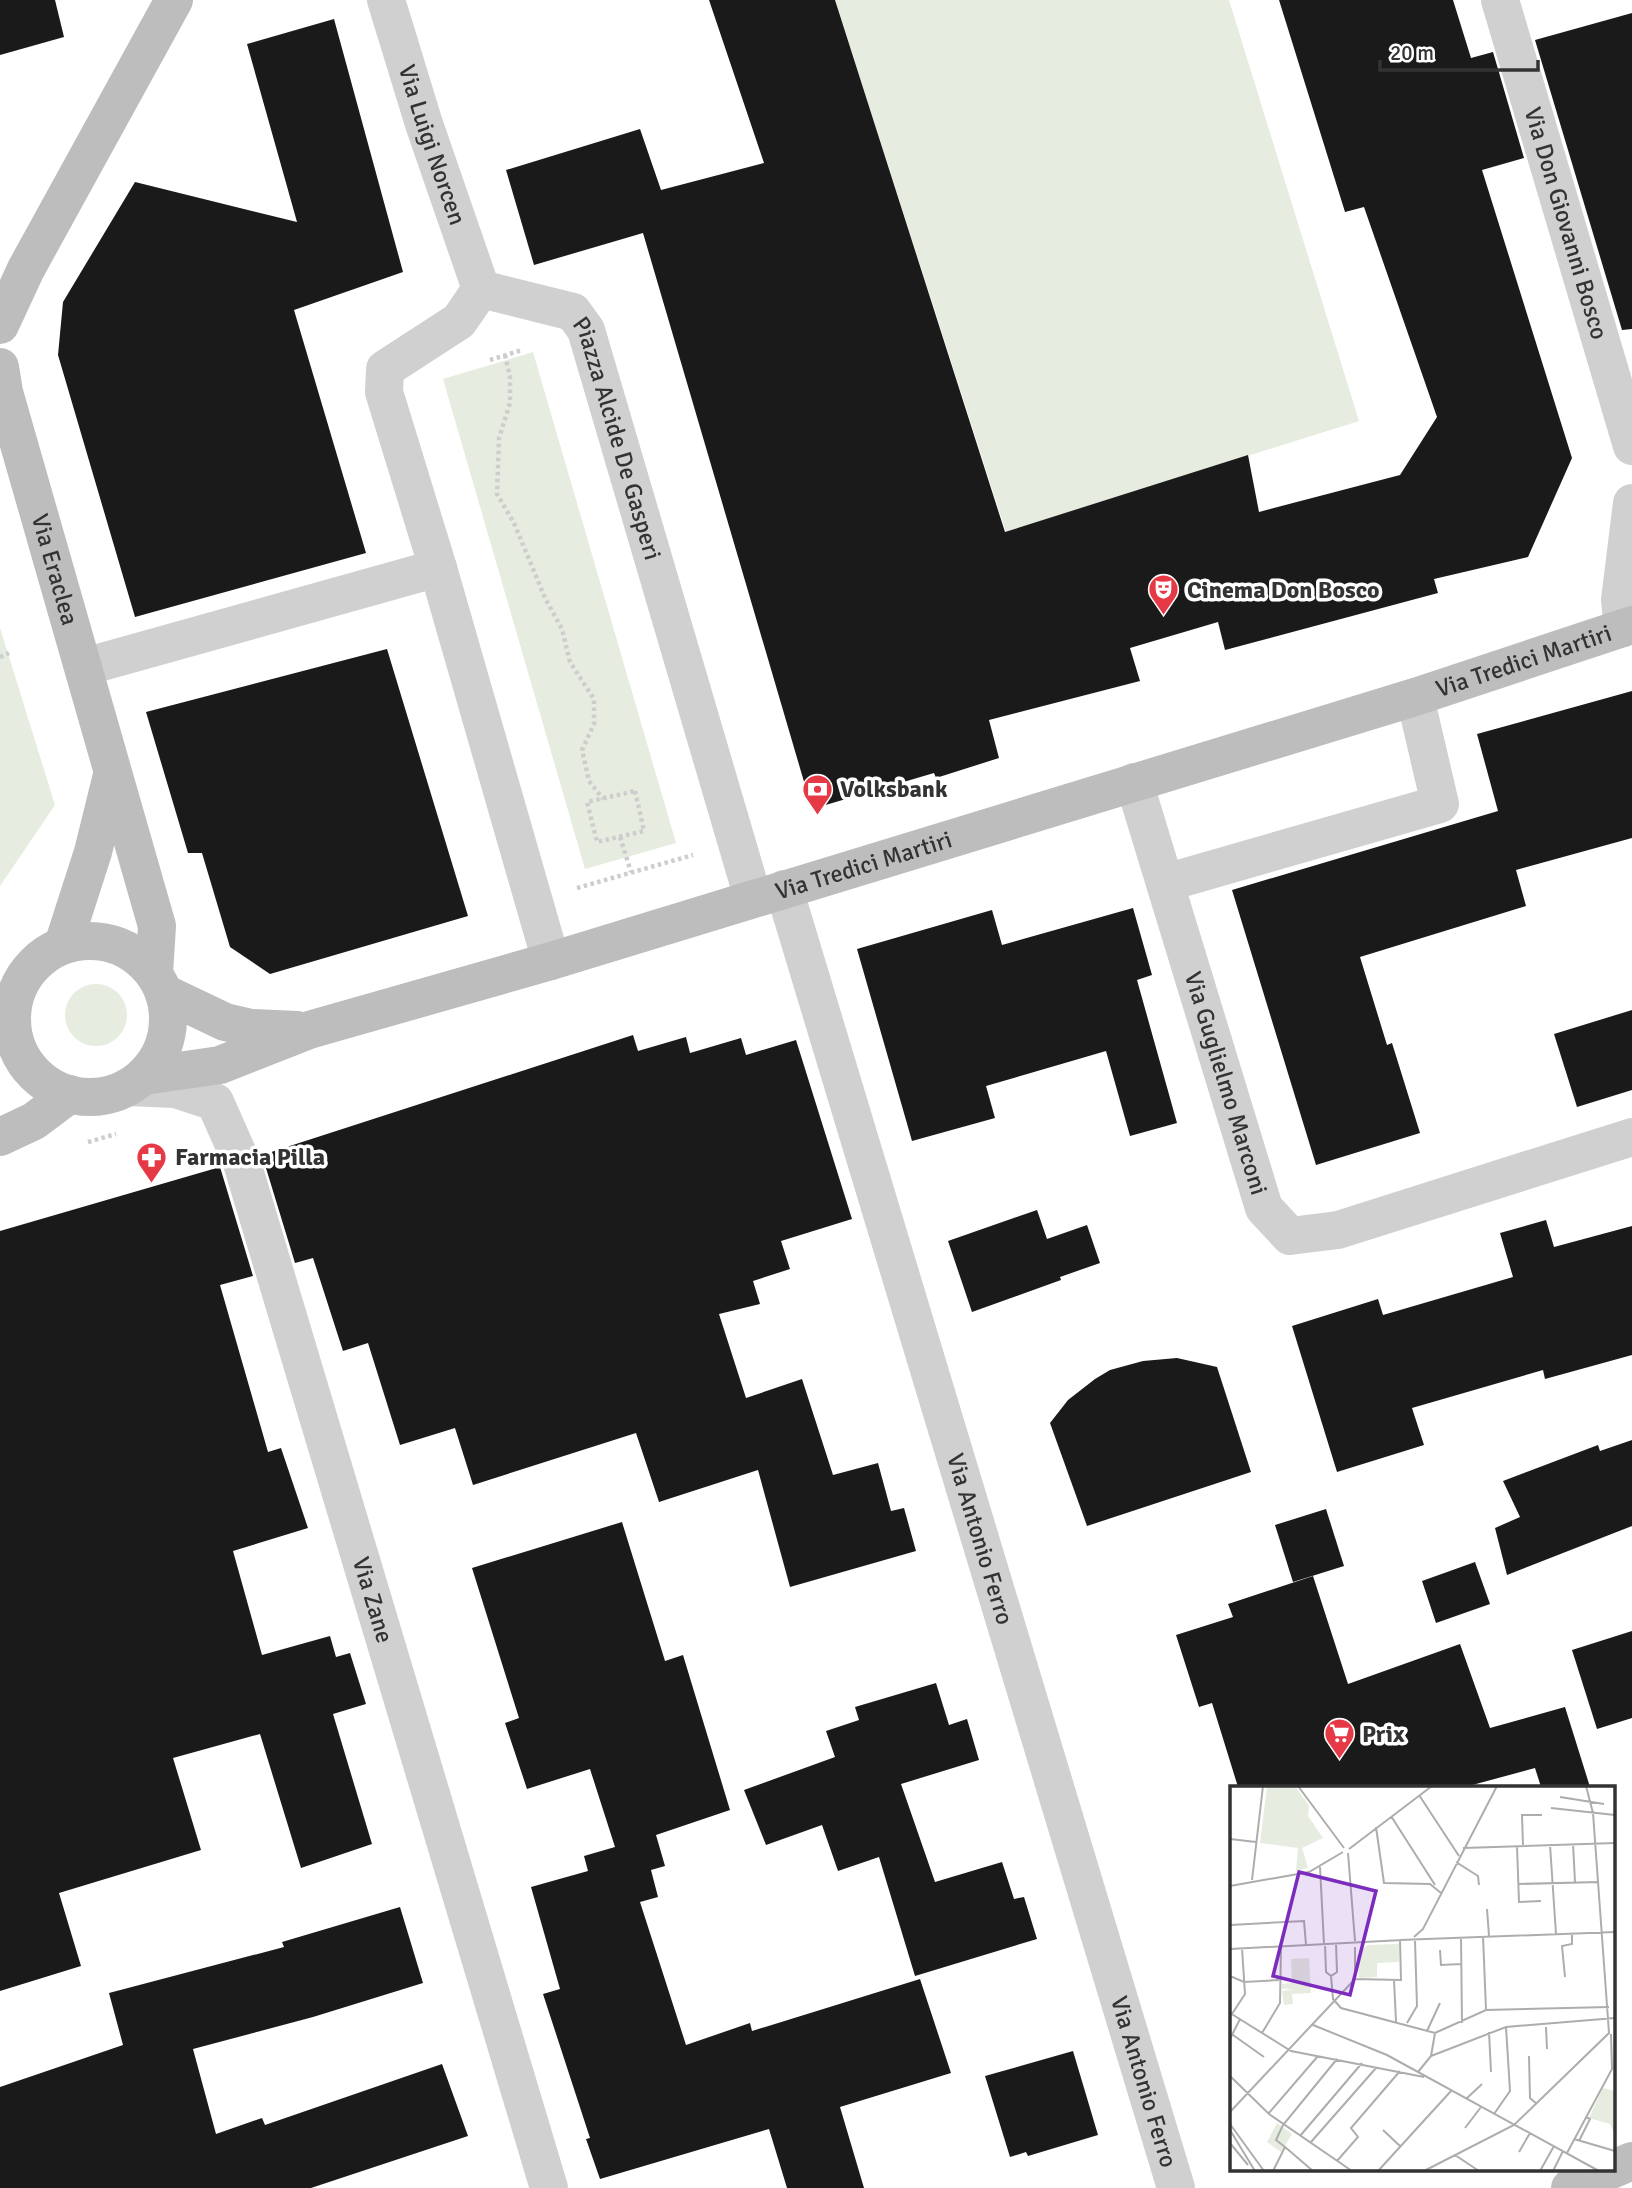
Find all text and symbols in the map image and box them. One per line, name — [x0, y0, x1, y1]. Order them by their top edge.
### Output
scale bar — [1380, 28, 1538, 72]
text: 20 m — [1390, 40, 1434, 66]
street label: Via Luigi Norcen — [392, 61, 473, 229]
street label: Via Don Giovanni Bosco — [1518, 104, 1615, 343]
street label: Piazza Alcide De Gasperi — [566, 311, 668, 563]
street label: Via Eraclea — [25, 510, 85, 629]
theatre icon: Cinema Don Bosco — [1147, 573, 1181, 617]
place label: Cinema Don Bosco — [1187, 575, 1379, 605]
street label: Via Tredici Martiri — [1432, 618, 1615, 704]
bank icon: Volksbank — [800, 772, 834, 816]
place label: Volksbank — [840, 774, 948, 804]
street label: Via Tredici Martiri — [772, 824, 956, 907]
street label: Via Guglielmo Marconi — [1178, 968, 1274, 1198]
pharmacy icon: Farmacia Pilla — [135, 1140, 169, 1184]
place label: Farmacia Pilla — [175, 1142, 325, 1172]
street label: Via Antonio Ferro — [940, 1450, 1020, 1628]
street label: Via Zane — [346, 1553, 400, 1647]
supermarket icon: Prix — [1322, 1717, 1356, 1761]
place label: Prix — [1362, 1719, 1405, 1749]
inset map — [1230, 1786, 1614, 2170]
street label: Via Antonio Ferro — [1104, 1993, 1184, 2171]

